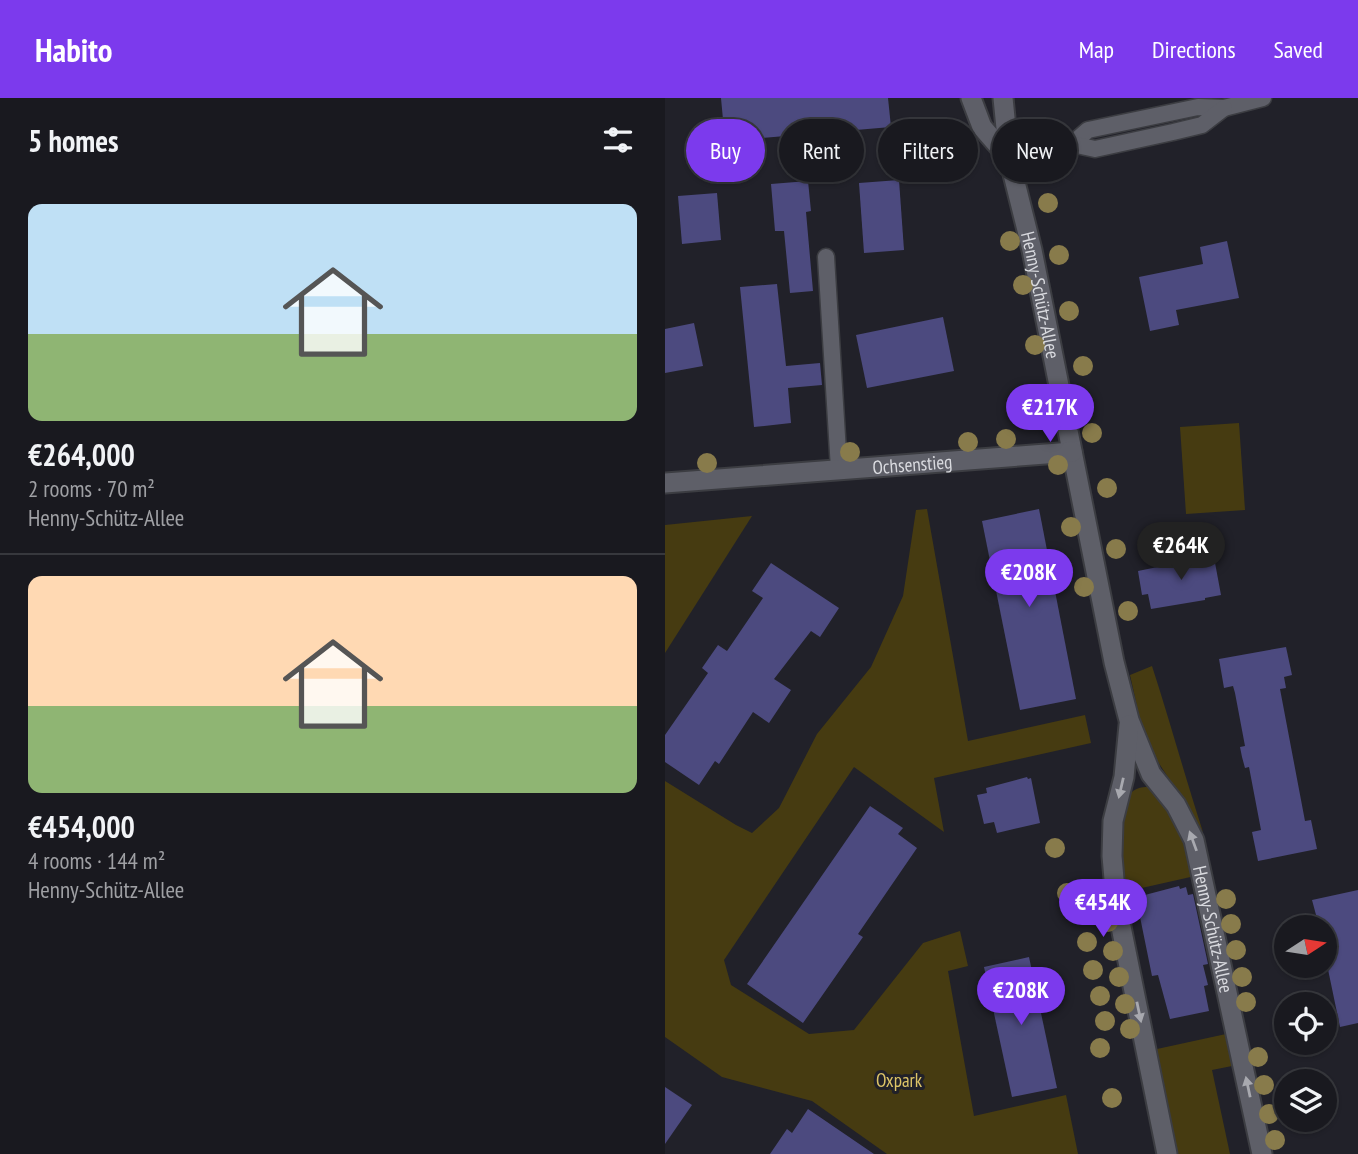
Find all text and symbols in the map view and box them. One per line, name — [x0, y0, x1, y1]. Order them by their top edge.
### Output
text: Habito — [35, 28, 113, 71]
text: Map — [1079, 34, 1114, 65]
text: Directions — [1152, 34, 1236, 65]
text: Saved — [1274, 34, 1323, 65]
chip: Buy — [686, 119, 765, 182]
chip: Rent — [779, 119, 864, 182]
chip: Filters — [878, 119, 978, 182]
chip: New — [992, 119, 1077, 182]
text: 5 homes — [28, 121, 119, 160]
icon: filters — [599, 121, 637, 159]
street label: Henny-Schütz-Allee — [1016, 229, 1065, 361]
icon: home — [270, 249, 396, 375]
pin: €217K — [1001, 384, 1099, 444]
text: €217K — [1022, 392, 1078, 421]
text: €264,000 — [28, 435, 135, 474]
street label: Ochsenstieg — [872, 449, 953, 479]
text: 2 rooms · 70 m² — [28, 474, 155, 503]
text: Henny-Schütz-Allee — [28, 503, 184, 532]
pin: €264K — [1132, 522, 1230, 582]
text: €264K — [1153, 530, 1209, 559]
pin: €208K — [980, 550, 1078, 609]
text: €208K — [1001, 557, 1057, 586]
icon: home — [270, 621, 396, 747]
one-way arrow — [1116, 777, 1127, 799]
text: €454,000 — [28, 807, 135, 846]
one-way arrow — [1187, 831, 1198, 852]
text: 4 rooms · 144 m² — [28, 846, 165, 875]
street label: Henny-Schütz-Allee — [1188, 864, 1239, 995]
text: Henny-Schütz-Allee — [28, 875, 184, 904]
pin: €454K — [1054, 880, 1152, 939]
text: €454K — [1075, 887, 1131, 916]
north arrow — [1274, 915, 1337, 978]
map controls — [1274, 915, 1337, 1132]
pin: €208K — [972, 968, 1070, 1027]
text: €208K — [993, 975, 1049, 1004]
button: locate — [1274, 992, 1337, 1055]
one-way arrow — [1133, 1001, 1144, 1023]
park label: Oxpark — [876, 1068, 923, 1092]
button: layers — [1274, 1069, 1337, 1132]
one-way arrow — [1243, 1076, 1254, 1098]

